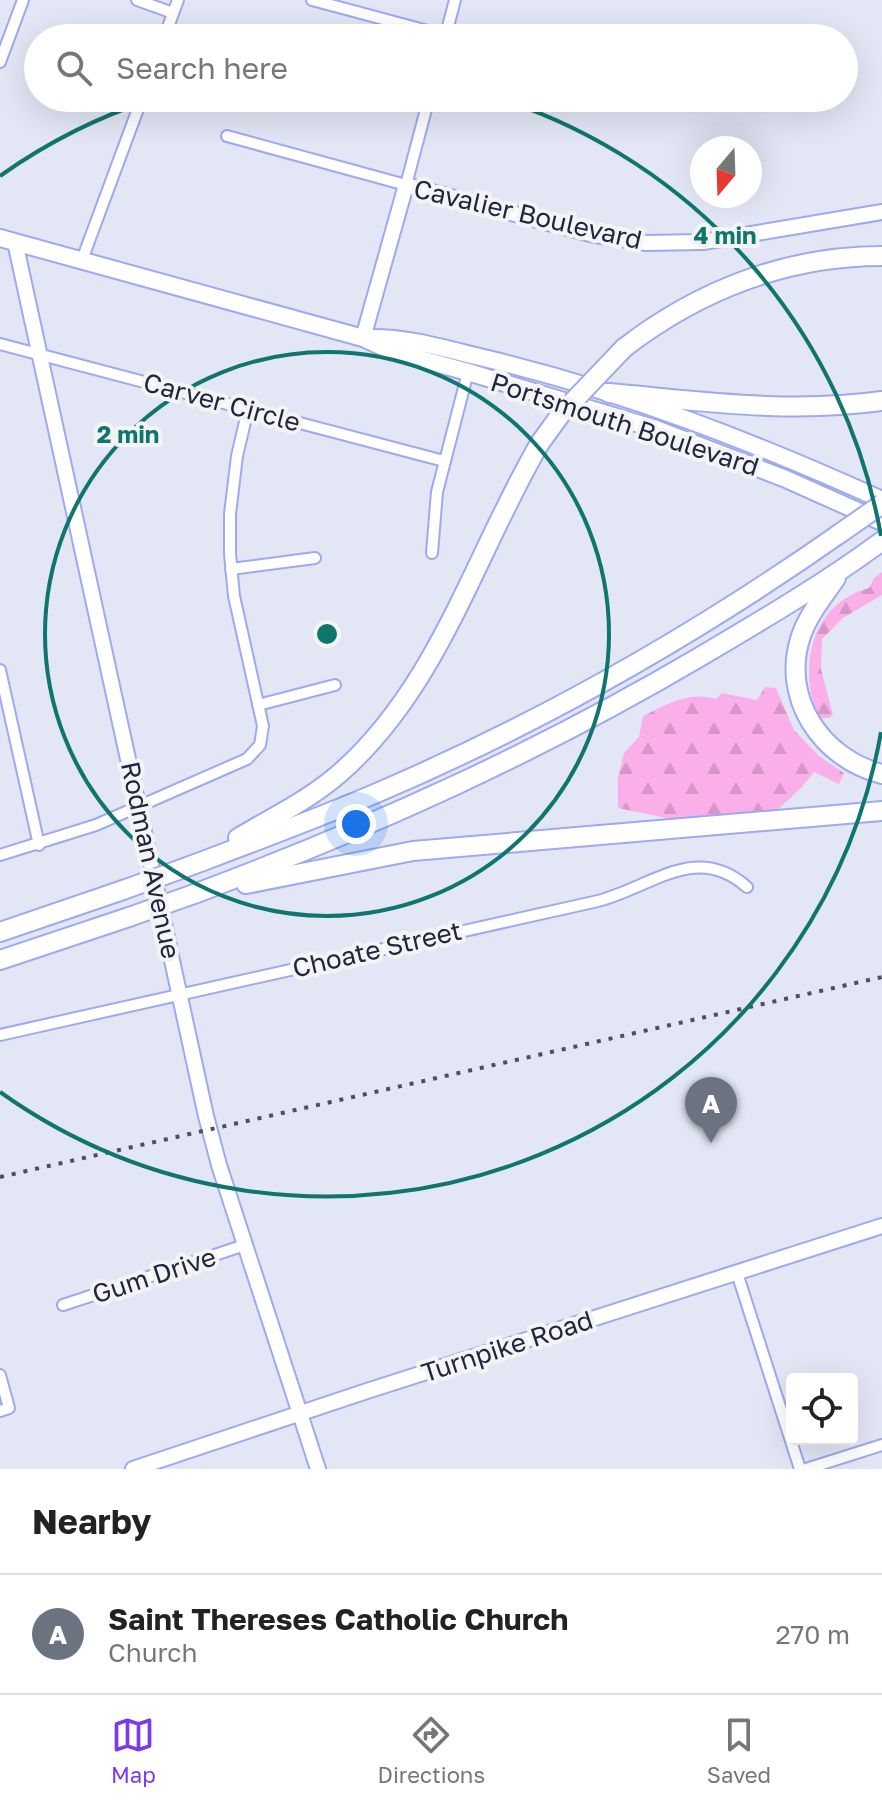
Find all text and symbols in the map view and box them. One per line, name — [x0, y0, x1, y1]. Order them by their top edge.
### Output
search box — [24, 24, 858, 112]
icon: search — [52, 46, 96, 90]
text: Search here — [116, 50, 288, 86]
north arrow — [690, 136, 762, 208]
street label: Cavalier Boulevard — [411, 173, 645, 255]
text: 4 min — [693, 220, 757, 249]
street label: Carver Circle — [140, 366, 304, 438]
street label: Portsmouth Boulevard — [487, 366, 763, 482]
text: 2 min — [97, 419, 159, 448]
centre of rings — [313, 620, 341, 648]
street label: Rodman Avenue — [115, 758, 187, 962]
your location — [336, 804, 376, 844]
street label: Choate Street — [289, 914, 465, 984]
pin: A — [685, 1077, 737, 1143]
street label: Gum Drive — [88, 1240, 220, 1310]
street label: Turnpike Road — [418, 1304, 596, 1388]
map controls — [786, 1373, 858, 1445]
button: locate — [786, 1373, 858, 1445]
text: Nearby — [32, 1501, 152, 1541]
text: Saint Thereses Catholic Church — [108, 1601, 568, 1637]
text: A — [49, 1619, 67, 1650]
text: 270 m — [776, 1619, 850, 1650]
text: Church — [108, 1637, 197, 1668]
tab: Map — [111, 1713, 156, 1788]
tab: Directions — [378, 1713, 485, 1788]
tab: Saved — [707, 1713, 771, 1788]

